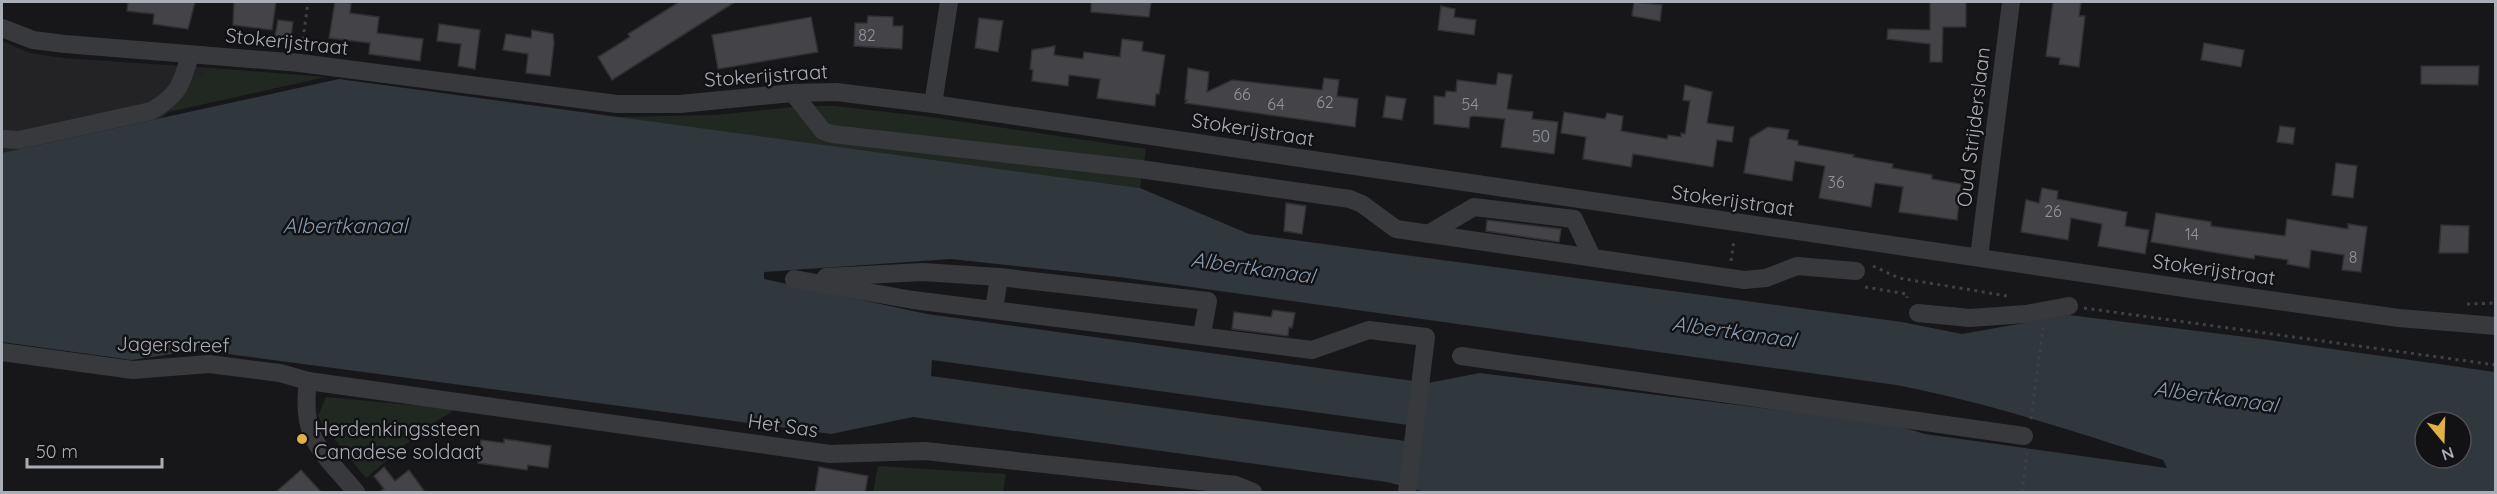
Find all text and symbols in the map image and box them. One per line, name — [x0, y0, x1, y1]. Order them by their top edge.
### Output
street label: Stokerijstraat — [224, 22, 350, 60]
house number: 82 — [858, 25, 876, 45]
street label: Oud Strijderslaan — [1951, 46, 1995, 208]
street label: Stokerijstraat — [703, 58, 829, 92]
house number: 66 — [1233, 84, 1251, 104]
house number: 62 — [1316, 92, 1334, 112]
house number: 64 — [1267, 94, 1285, 114]
house number: 54 — [1461, 94, 1479, 114]
street label: Stokerijstraat — [1190, 107, 1316, 151]
house number: 50 — [1532, 126, 1550, 146]
house number: 36 — [1828, 172, 1845, 192]
street label: Stokerijstraat — [1670, 179, 1796, 221]
house number: 26 — [2044, 201, 2062, 221]
water label: Albertkanaal — [283, 212, 410, 238]
house number: 14 — [2185, 224, 2199, 244]
water label: Albertkanaal — [1189, 245, 1319, 289]
house number: 8 — [2349, 247, 2357, 267]
street label: Stokerijstraat — [2151, 248, 2277, 290]
water label: Albertkanaal — [1670, 309, 1800, 353]
street label: Jagersdreef — [116, 331, 230, 357]
water label: Albertkanaal — [2152, 374, 2282, 418]
street label: Het Sas — [746, 408, 820, 442]
north arrow — [2413, 410, 2473, 470]
place label: Herdenkingssteen Canadese soldaat — [314, 416, 482, 464]
scale bar — [27, 431, 162, 469]
marker: Herdenkingssteen Canadese soldaat — [295, 432, 309, 446]
text: 50 m — [36, 440, 78, 463]
text: N — [2439, 443, 2457, 466]

